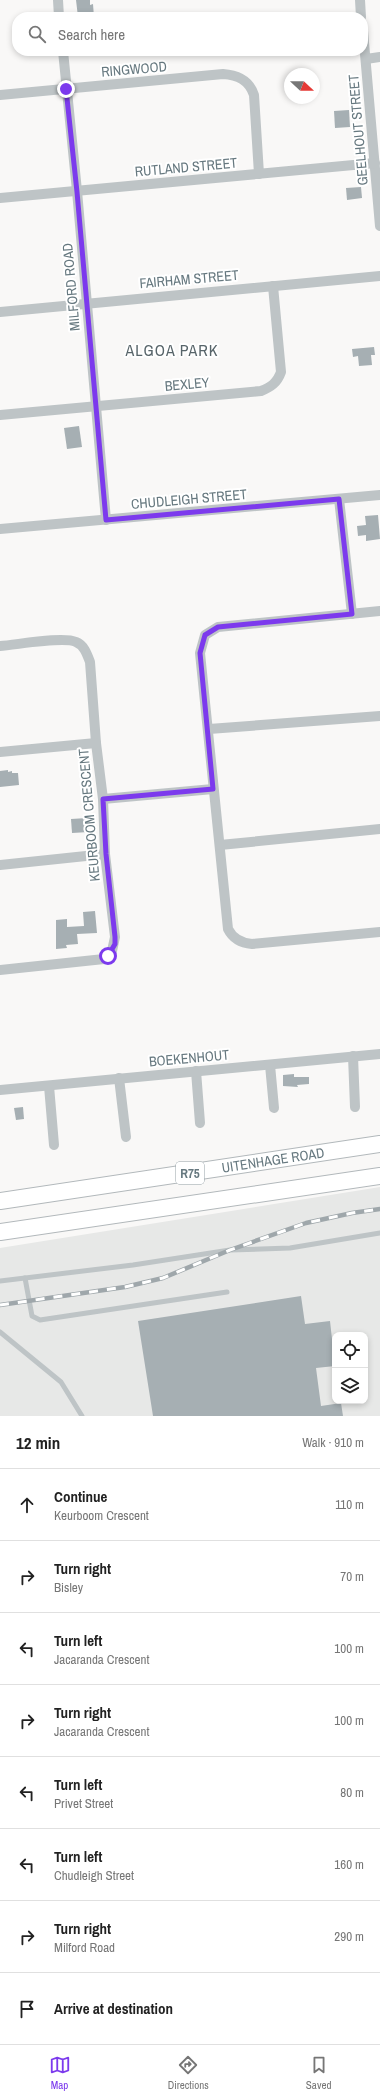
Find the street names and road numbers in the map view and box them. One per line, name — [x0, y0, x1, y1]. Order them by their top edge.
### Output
street label: RINGWOOD — [100, 57, 168, 81]
street label: GEELHOUT STREET — [344, 74, 372, 186]
street label: RUTLAND STREET — [134, 154, 238, 180]
street label: MILFORD ROAD — [58, 242, 84, 332]
street label: FAIRHAM STREET — [139, 266, 239, 292]
street label: BEXLEY — [164, 373, 210, 395]
street label: CHUDLEIGH STREET — [130, 485, 248, 513]
street label: KEURBOOM CRESCENT — [74, 748, 104, 882]
street label: BOEKENHOUT — [148, 1046, 230, 1070]
street label: UITENHAGE ROAD — [220, 1143, 325, 1177]
road number: R75 — [176, 1162, 204, 1184]

